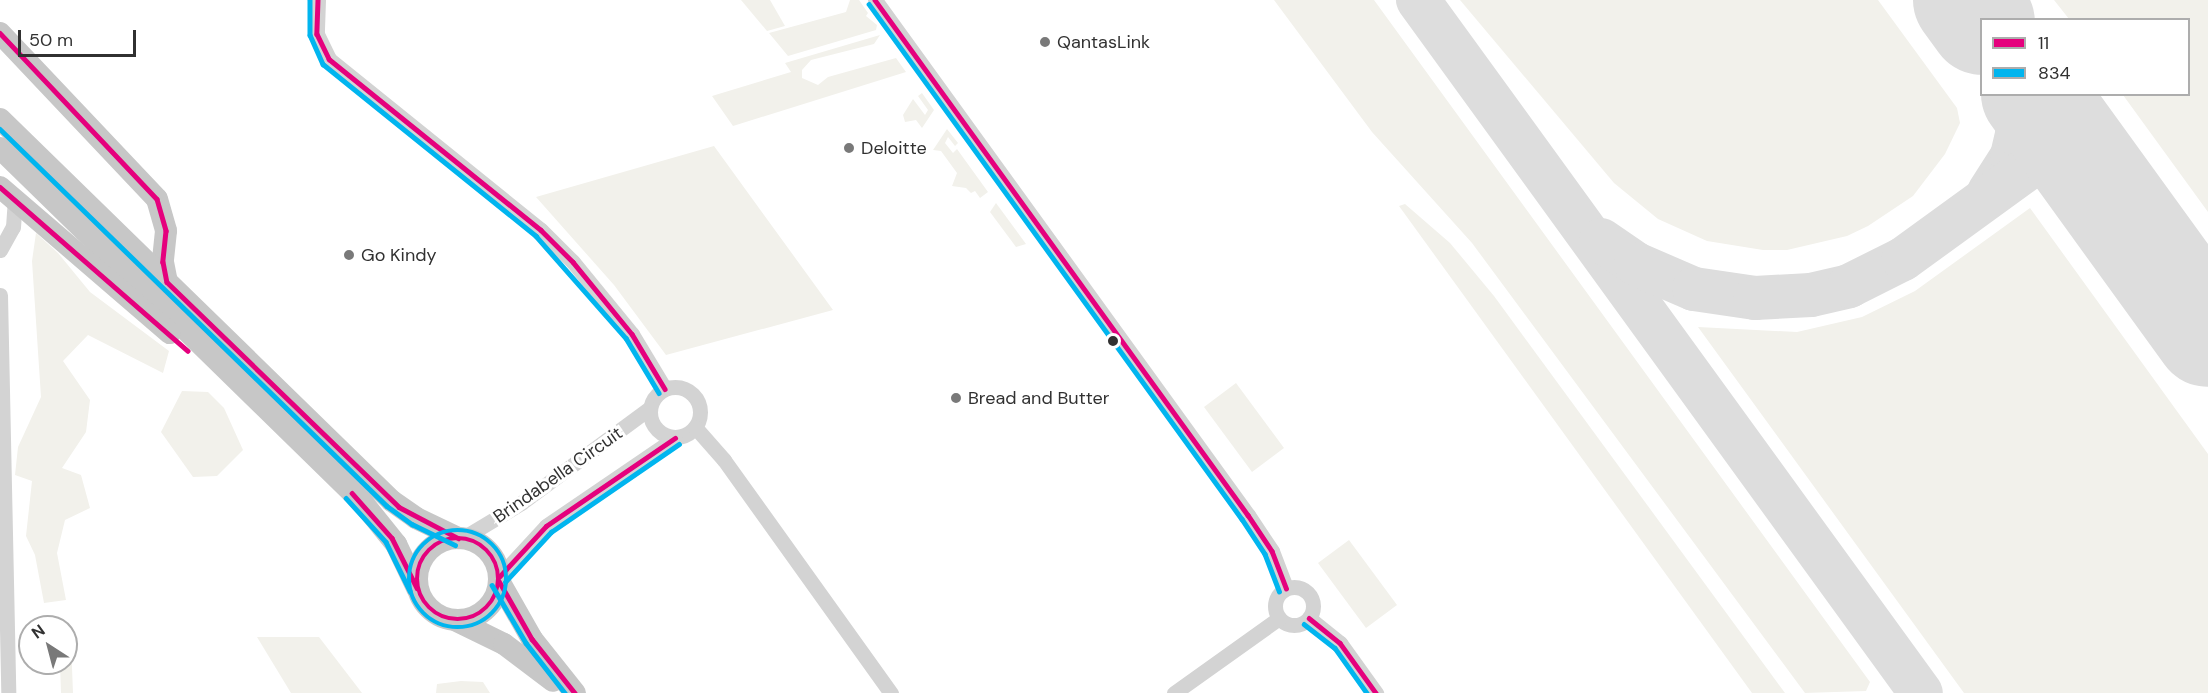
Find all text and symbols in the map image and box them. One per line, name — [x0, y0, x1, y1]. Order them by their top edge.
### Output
scale bar — [21, 18, 140, 56]
legend — [1980, 18, 2190, 96]
text: 50 m — [29, 28, 73, 52]
place label: QantasLink — [1057, 31, 1150, 53]
text: 11 — [2038, 31, 2049, 55]
marker: QantasLink — [1038, 35, 1052, 49]
text: 834 — [2038, 61, 2071, 85]
place label: Deloitte — [861, 137, 927, 159]
marker: Deloitte — [842, 141, 856, 155]
place label: Go Kindy — [361, 244, 437, 266]
marker: Go Kindy — [342, 248, 356, 262]
unlabelled marker — [1107, 335, 1119, 347]
place label: Bread and Butter — [968, 387, 1109, 409]
marker: Bread and Butter — [949, 391, 963, 405]
street label: Brindabella Circuit — [489, 422, 627, 528]
north arrow — [18, 615, 78, 675]
text: N — [27, 620, 49, 644]

